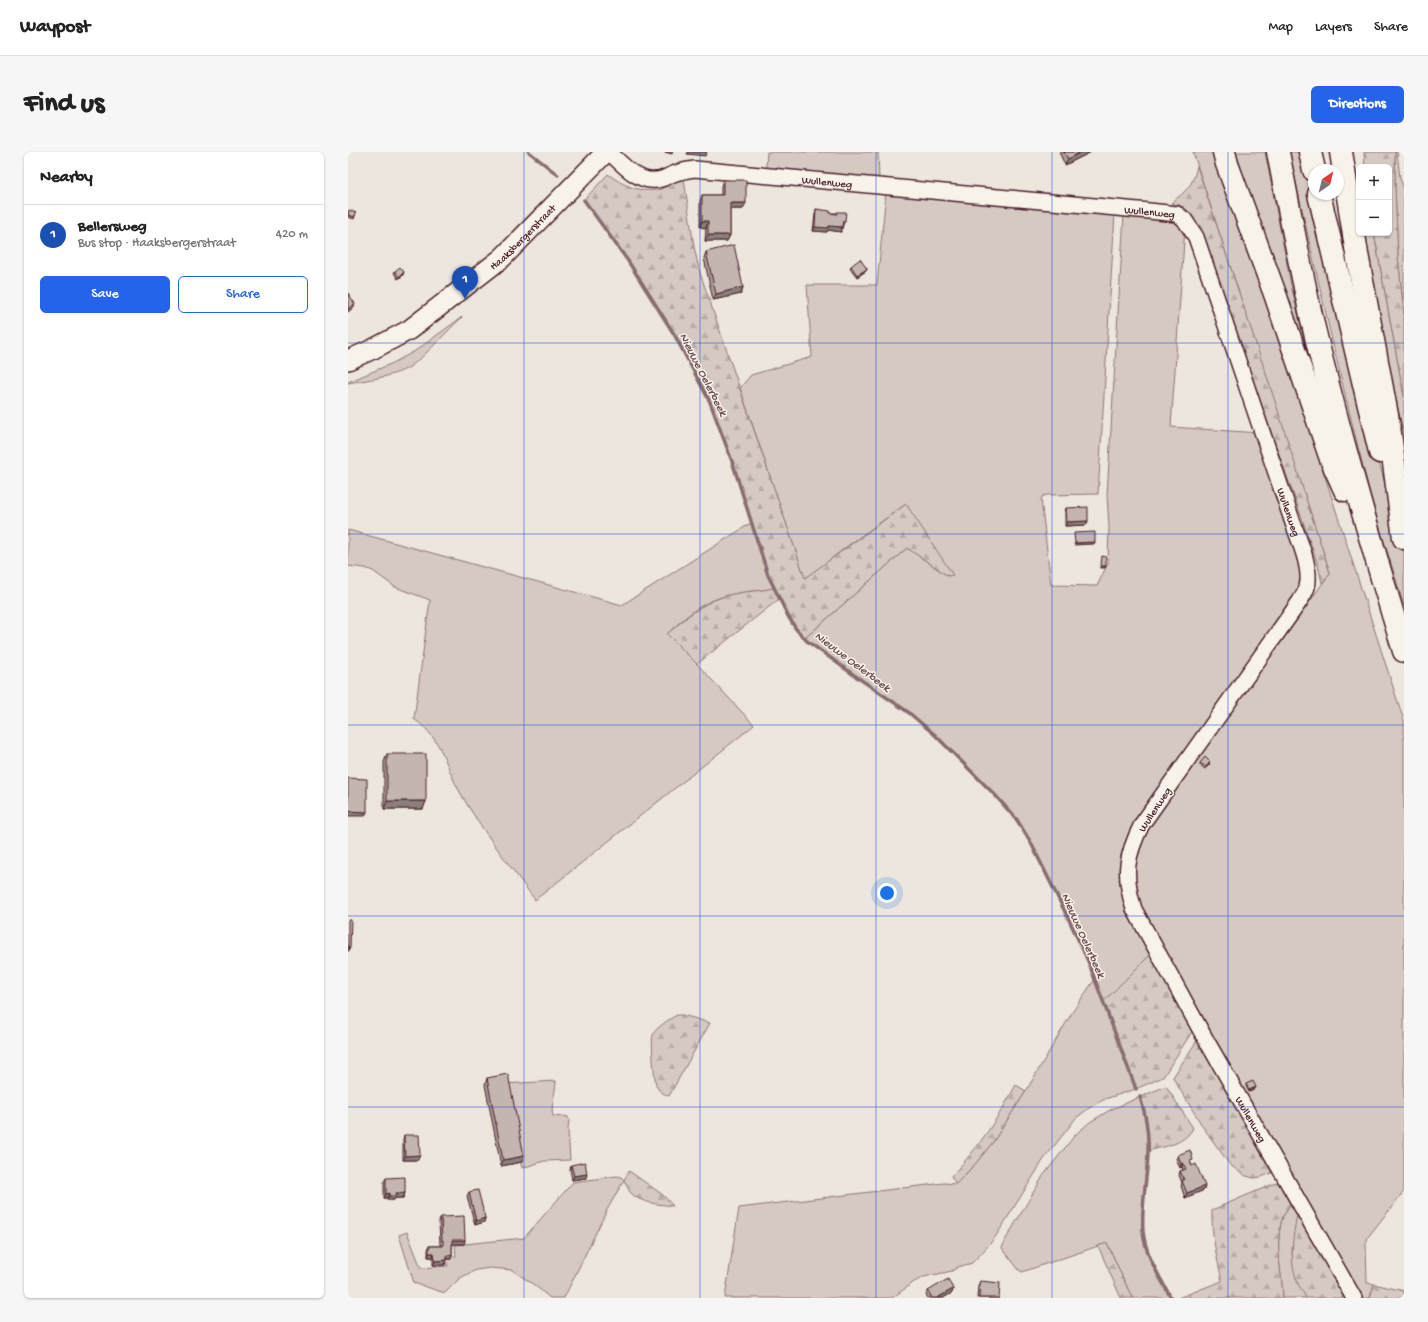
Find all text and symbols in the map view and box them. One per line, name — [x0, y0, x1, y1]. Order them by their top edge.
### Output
text: Waypost — [20, 16, 90, 39]
text: Map — [1269, 19, 1293, 36]
text: Layers — [1315, 19, 1352, 36]
text: Share — [1374, 19, 1408, 36]
button: Directions — [1311, 86, 1404, 123]
text: Find us — [24, 88, 104, 121]
north arrow — [1308, 164, 1344, 200]
map controls — [1356, 164, 1392, 236]
button: + — [1356, 164, 1392, 200]
text: Nearby — [40, 168, 93, 188]
street label: Wullenweg — [801, 175, 853, 192]
button: − — [1356, 200, 1392, 236]
street label: Haaksbergerstraat — [488, 202, 560, 273]
street label: Wullenweg — [1124, 205, 1175, 222]
text: Bellersweg — [78, 218, 147, 236]
text: 1 — [50, 227, 56, 242]
text: 420 m — [276, 227, 308, 242]
text: Bus stop · Haaksbergerstraat — [78, 236, 236, 251]
pin: 1 — [452, 266, 478, 299]
button: Save — [40, 276, 170, 313]
button: Share — [178, 276, 308, 313]
water label: Nieuwe Oelerbeek — [675, 331, 730, 420]
street label: Wullenweg — [1274, 487, 1301, 539]
water label: Nieuwe Oelerbeek — [811, 630, 894, 697]
street label: Wullenweg — [1137, 786, 1175, 835]
your location — [877, 883, 897, 903]
water label: Nieuwe Oelerbeek — [1057, 891, 1108, 982]
street label: Wullenweg — [1232, 1095, 1268, 1145]

